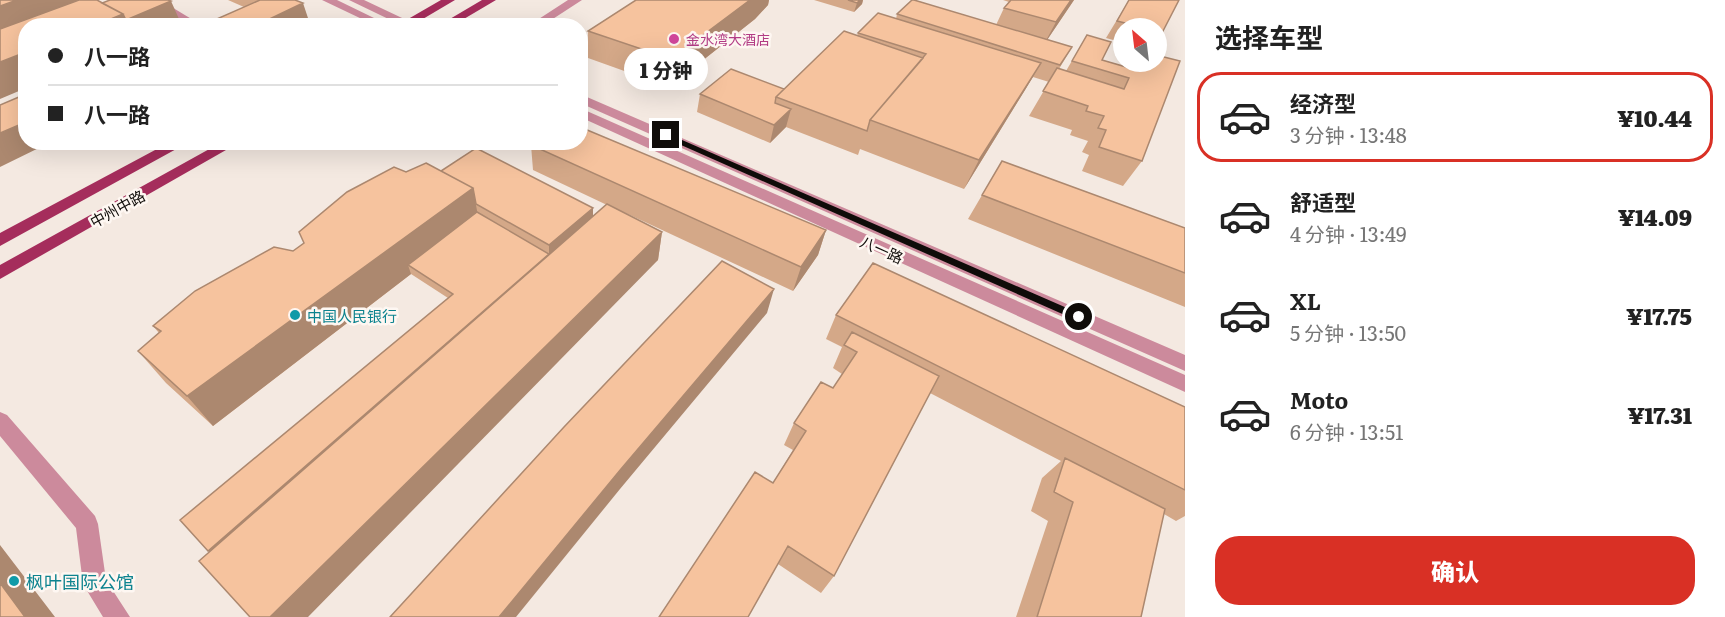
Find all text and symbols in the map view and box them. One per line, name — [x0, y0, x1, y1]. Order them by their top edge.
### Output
text: 选择车型 — [1215, 16, 1323, 56]
north arrow — [1113, 18, 1167, 72]
map controls — [1113, 18, 1167, 72]
place label: 金水湾大酒店 — [686, 29, 770, 49]
marker: 金水湾大酒店 — [667, 32, 681, 46]
text: 八一路 — [84, 39, 150, 72]
callout: 1 分钟 — [624, 48, 708, 90]
text: 1 分钟 — [640, 54, 692, 84]
text: 经济型 — [1290, 86, 1356, 119]
icon: car — [1218, 90, 1272, 144]
text: 八一路 — [84, 97, 150, 130]
text: ¥10.44 — [1617, 101, 1692, 134]
text: 3 分钟 · 13:48 — [1290, 119, 1407, 149]
route end — [652, 121, 679, 148]
street label: 中州中路 — [85, 183, 149, 233]
text: 舒适型 — [1290, 185, 1356, 218]
icon: car — [1218, 189, 1272, 243]
text: ¥14.09 — [1618, 200, 1692, 233]
text: 4 分钟 · 13:49 — [1290, 218, 1406, 248]
street label: 八一路 — [857, 229, 907, 269]
text: XL — [1290, 284, 1321, 317]
icon: car — [1218, 288, 1272, 342]
text: ¥17.75 — [1626, 299, 1692, 332]
route start — [1065, 303, 1092, 330]
place label: 中国人民银行 — [307, 304, 397, 327]
marker: 中国人民银行 — [288, 308, 302, 322]
text: 5 分钟 · 13:50 — [1290, 317, 1406, 347]
text: Moto — [1290, 383, 1348, 416]
icon: car — [1218, 387, 1272, 441]
text: ¥17.31 — [1627, 398, 1692, 431]
text: 6 分钟 · 13:51 — [1290, 416, 1403, 446]
button: 确认 — [1215, 536, 1695, 605]
place label: 枫叶国际公馆 — [26, 568, 134, 595]
marker: 枫叶国际公馆 — [7, 574, 21, 588]

